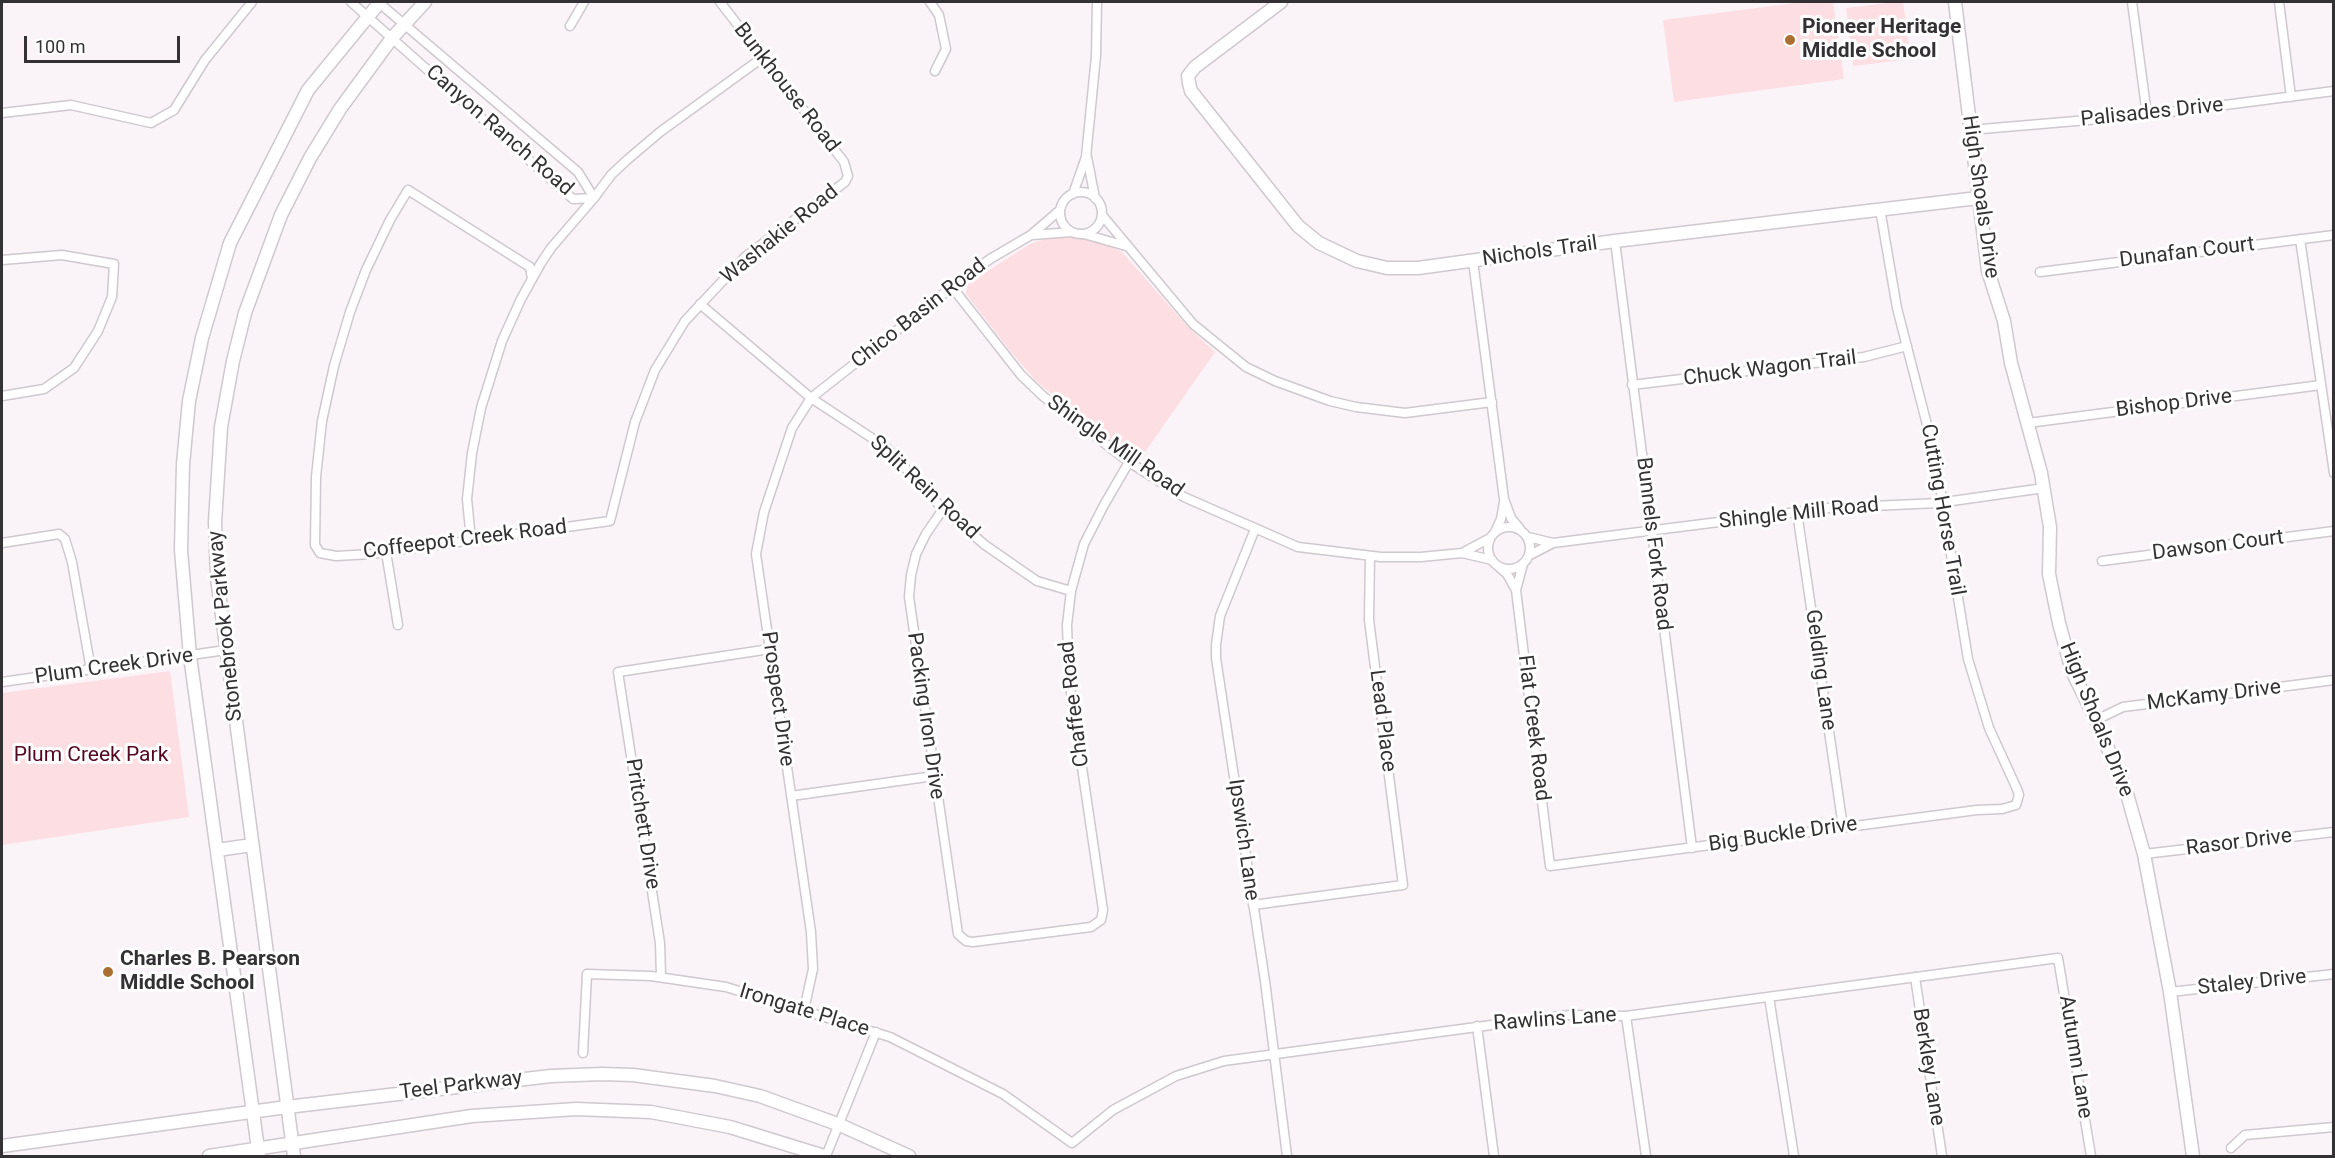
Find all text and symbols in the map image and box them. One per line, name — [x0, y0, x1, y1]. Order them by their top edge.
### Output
place label: Pioneer Heritage Middle School — [1802, 15, 1961, 65]
street label: Bunkhouse Road — [728, 18, 844, 158]
scale bar — [27, 24, 183, 62]
marker: Pioneer Heritage Middle School — [1783, 33, 1797, 47]
text: 100 m — [35, 36, 86, 57]
street label: Canyon Ranch Road — [420, 60, 578, 202]
street label: Palisades Drive — [2079, 93, 2225, 133]
street label: High Shoals Drive — [1956, 114, 2004, 280]
street label: Washakie Road — [716, 180, 844, 290]
street label: Nichols Trail — [1481, 231, 1599, 273]
street label: Dunafan Court — [2118, 232, 2256, 274]
street label: Chico Basin Road — [847, 254, 991, 374]
street label: Chuck Wagon Trail — [1682, 346, 1858, 392]
street label: Bishop Drive — [2115, 384, 2233, 424]
street label: Shingle Mill Road — [1042, 390, 1188, 504]
street label: Cutting Horse Trail — [1914, 422, 1970, 598]
street label: Split Rein Road — [864, 431, 984, 545]
street label: Bunnels Fork Road — [1630, 456, 1676, 632]
street label: Shingle Mill Road — [1718, 493, 1880, 535]
street label: Coffeepot Creek Road — [362, 515, 568, 565]
street label: Dawson Court — [2151, 525, 2285, 567]
street label: Stonebrook Parkway — [203, 529, 249, 723]
street label: Gelding Lane — [1799, 608, 1841, 732]
street label: Prospect Drive — [755, 630, 799, 768]
street label: Packing Iron Drive — [901, 631, 949, 801]
street label: High Shoals Drive — [2054, 639, 2138, 801]
street label: Chaffee Road — [1055, 640, 1095, 768]
street label: Plum Creek Drive — [33, 643, 195, 691]
street label: Flat Creek Road — [1512, 653, 1554, 803]
street label: Lead Place — [1363, 668, 1401, 774]
street label: McKamy Drive — [2146, 675, 2282, 717]
park label: Plum Creek Park — [14, 743, 168, 769]
street label: Pritchett Drive — [619, 757, 665, 891]
street label: Ipswich Lane — [1222, 778, 1264, 902]
street label: Big Buckle Drive — [1707, 812, 1859, 858]
street label: Rasor Drive — [2185, 824, 2293, 862]
place label: Charles B. Pearson Middle School — [120, 947, 300, 997]
marker: Charles B. Pearson Middle School — [101, 965, 115, 979]
street label: Staley Drive — [2196, 965, 2308, 1001]
street label: Irongate Place — [736, 979, 872, 1043]
street label: Autumn Lane — [2053, 994, 2097, 1120]
street label: Rawlins Lane — [1493, 1003, 1617, 1037]
street label: Berkley Lane — [1906, 1006, 1950, 1128]
street label: Teel Parkway — [398, 1066, 524, 1106]

